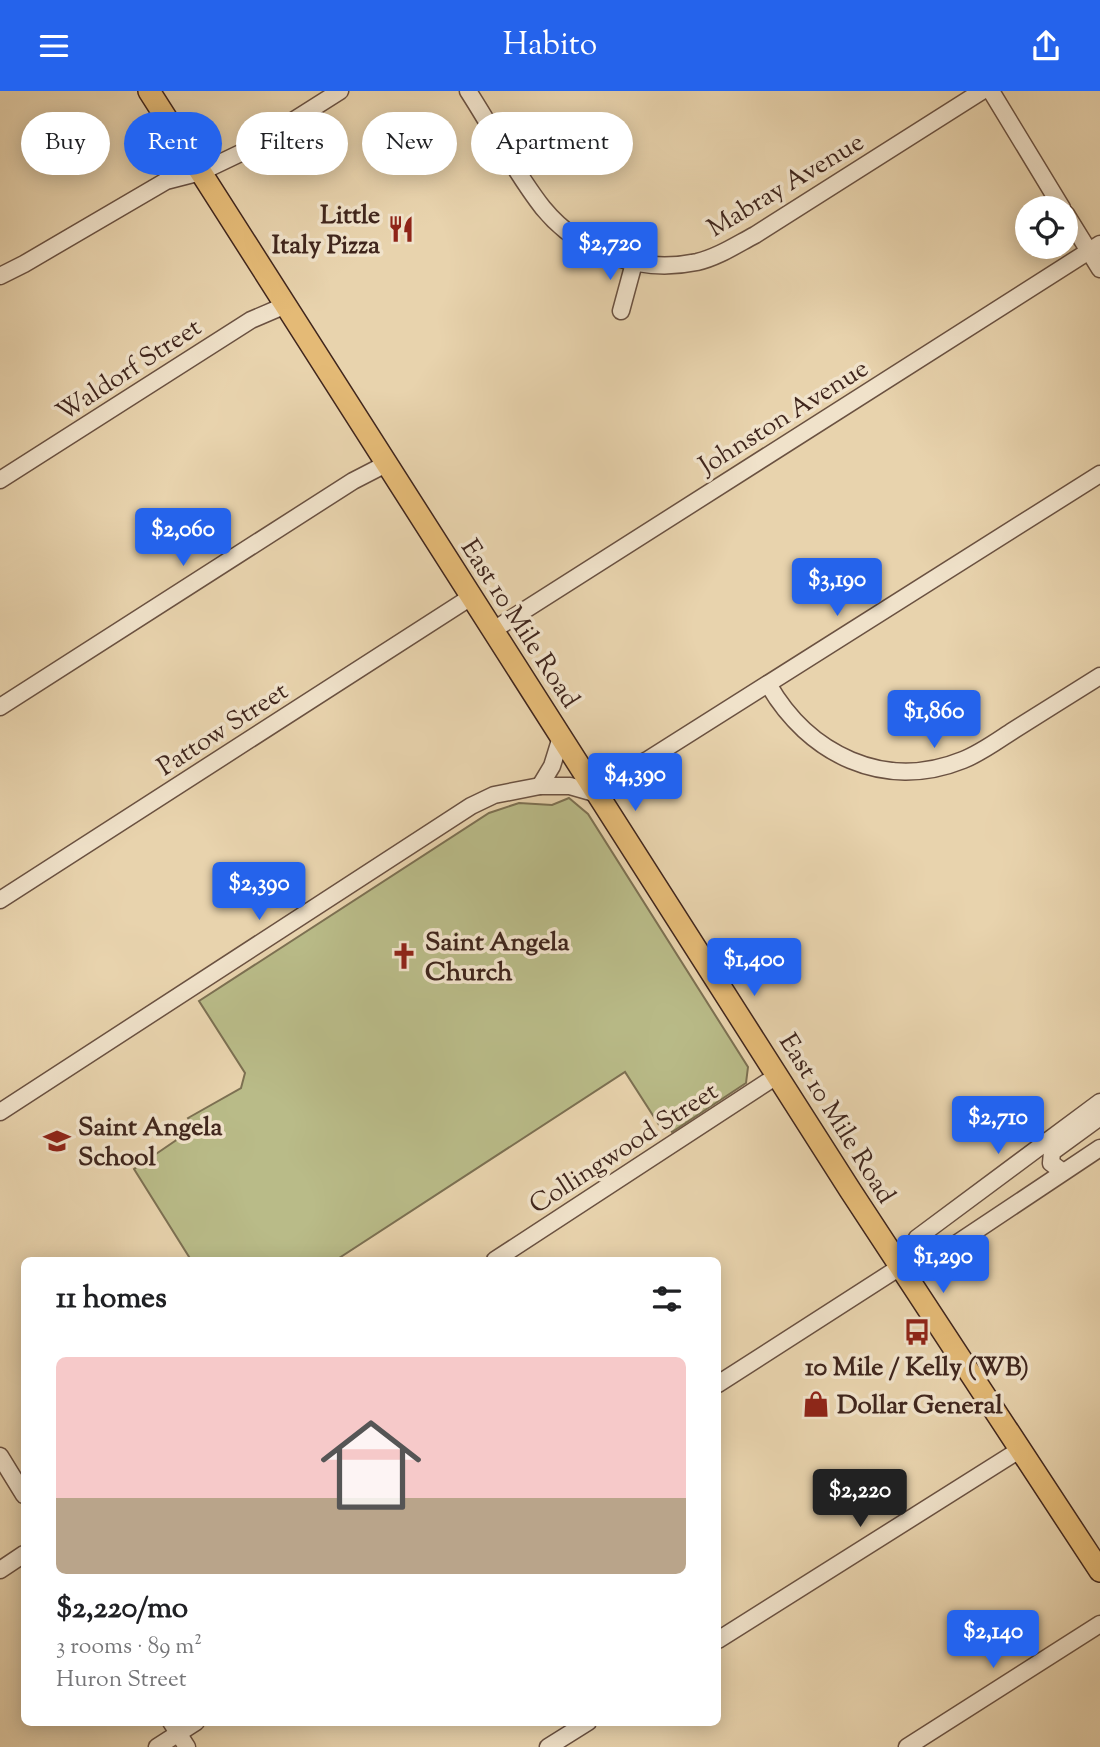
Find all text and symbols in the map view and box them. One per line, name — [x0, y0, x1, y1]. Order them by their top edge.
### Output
text: Habito — [503, 23, 597, 69]
icon: menu — [35, 27, 73, 65]
icon: share — [1027, 27, 1065, 65]
chip: Buy — [21, 112, 110, 175]
chip: Rent — [124, 112, 222, 175]
chip: Filters — [236, 112, 348, 175]
chip: New — [362, 112, 457, 175]
chip: Apartment — [471, 112, 633, 175]
street label: Mabray Avenue — [701, 125, 871, 247]
map controls — [1015, 196, 1078, 259]
button: locate — [1015, 196, 1078, 259]
place label: Little Italy Pizza — [272, 198, 380, 265]
restaurant icon: Little Italy Pizza — [386, 214, 416, 244]
pin: $2,720 — [553, 223, 667, 282]
text: $2,720 — [579, 228, 642, 261]
street label: Waldorf Street — [50, 310, 209, 432]
street label: Johnston Avenue — [691, 351, 876, 486]
pin: $2,060 — [126, 509, 240, 568]
text: $2,060 — [151, 514, 215, 547]
street label: East 10 Mile Road — [450, 533, 588, 716]
pin: $3,190 — [780, 559, 894, 618]
text: $3,190 — [808, 564, 866, 597]
street label: Pattow Street — [151, 674, 296, 786]
pin: $1,860 — [877, 691, 991, 750]
text: $1,860 — [904, 696, 964, 729]
pin: $4,390 — [578, 753, 692, 813]
text: $4,390 — [604, 759, 666, 792]
pin: $2,390 — [202, 863, 316, 922]
text: $2,390 — [228, 868, 290, 901]
place label: Saint Angela Church — [425, 925, 569, 992]
pin: $1,400 — [697, 939, 811, 998]
church icon: Saint Angela Church — [389, 941, 419, 971]
text: $1,400 — [723, 944, 785, 977]
street label: East 10 Mile Road — [769, 1027, 903, 1212]
street label: Collingwood Street — [523, 1074, 726, 1224]
pin: $2,710 — [941, 1097, 1055, 1156]
text: $2,710 — [968, 1102, 1028, 1135]
place label: Saint Angela School — [78, 1110, 222, 1177]
school or university icon: Saint Angela School — [42, 1126, 72, 1156]
pin: $1,290 — [886, 1235, 1000, 1295]
text: $1,290 — [913, 1241, 973, 1274]
text: 11 homes — [56, 1278, 167, 1321]
icon: filters — [648, 1280, 686, 1318]
bus stop icon: 10 Mile / Kelly (WB) — [902, 1317, 932, 1347]
place label: 10 Mile / Kelly (WB) — [805, 1350, 1029, 1387]
place label: Dollar General — [837, 1388, 1003, 1425]
shop icon: Dollar General — [801, 1389, 831, 1419]
icon: home — [308, 1402, 434, 1528]
pin: $2,220 — [803, 1469, 917, 1529]
text: $2,220 — [829, 1475, 891, 1508]
text: $2,220/mo — [56, 1588, 188, 1631]
pin: $2,140 — [936, 1611, 1050, 1670]
text: $2,140 — [963, 1616, 1023, 1649]
text: 3 rooms · 89 m² — [56, 1631, 202, 1664]
text: Huron Street — [56, 1664, 187, 1697]

